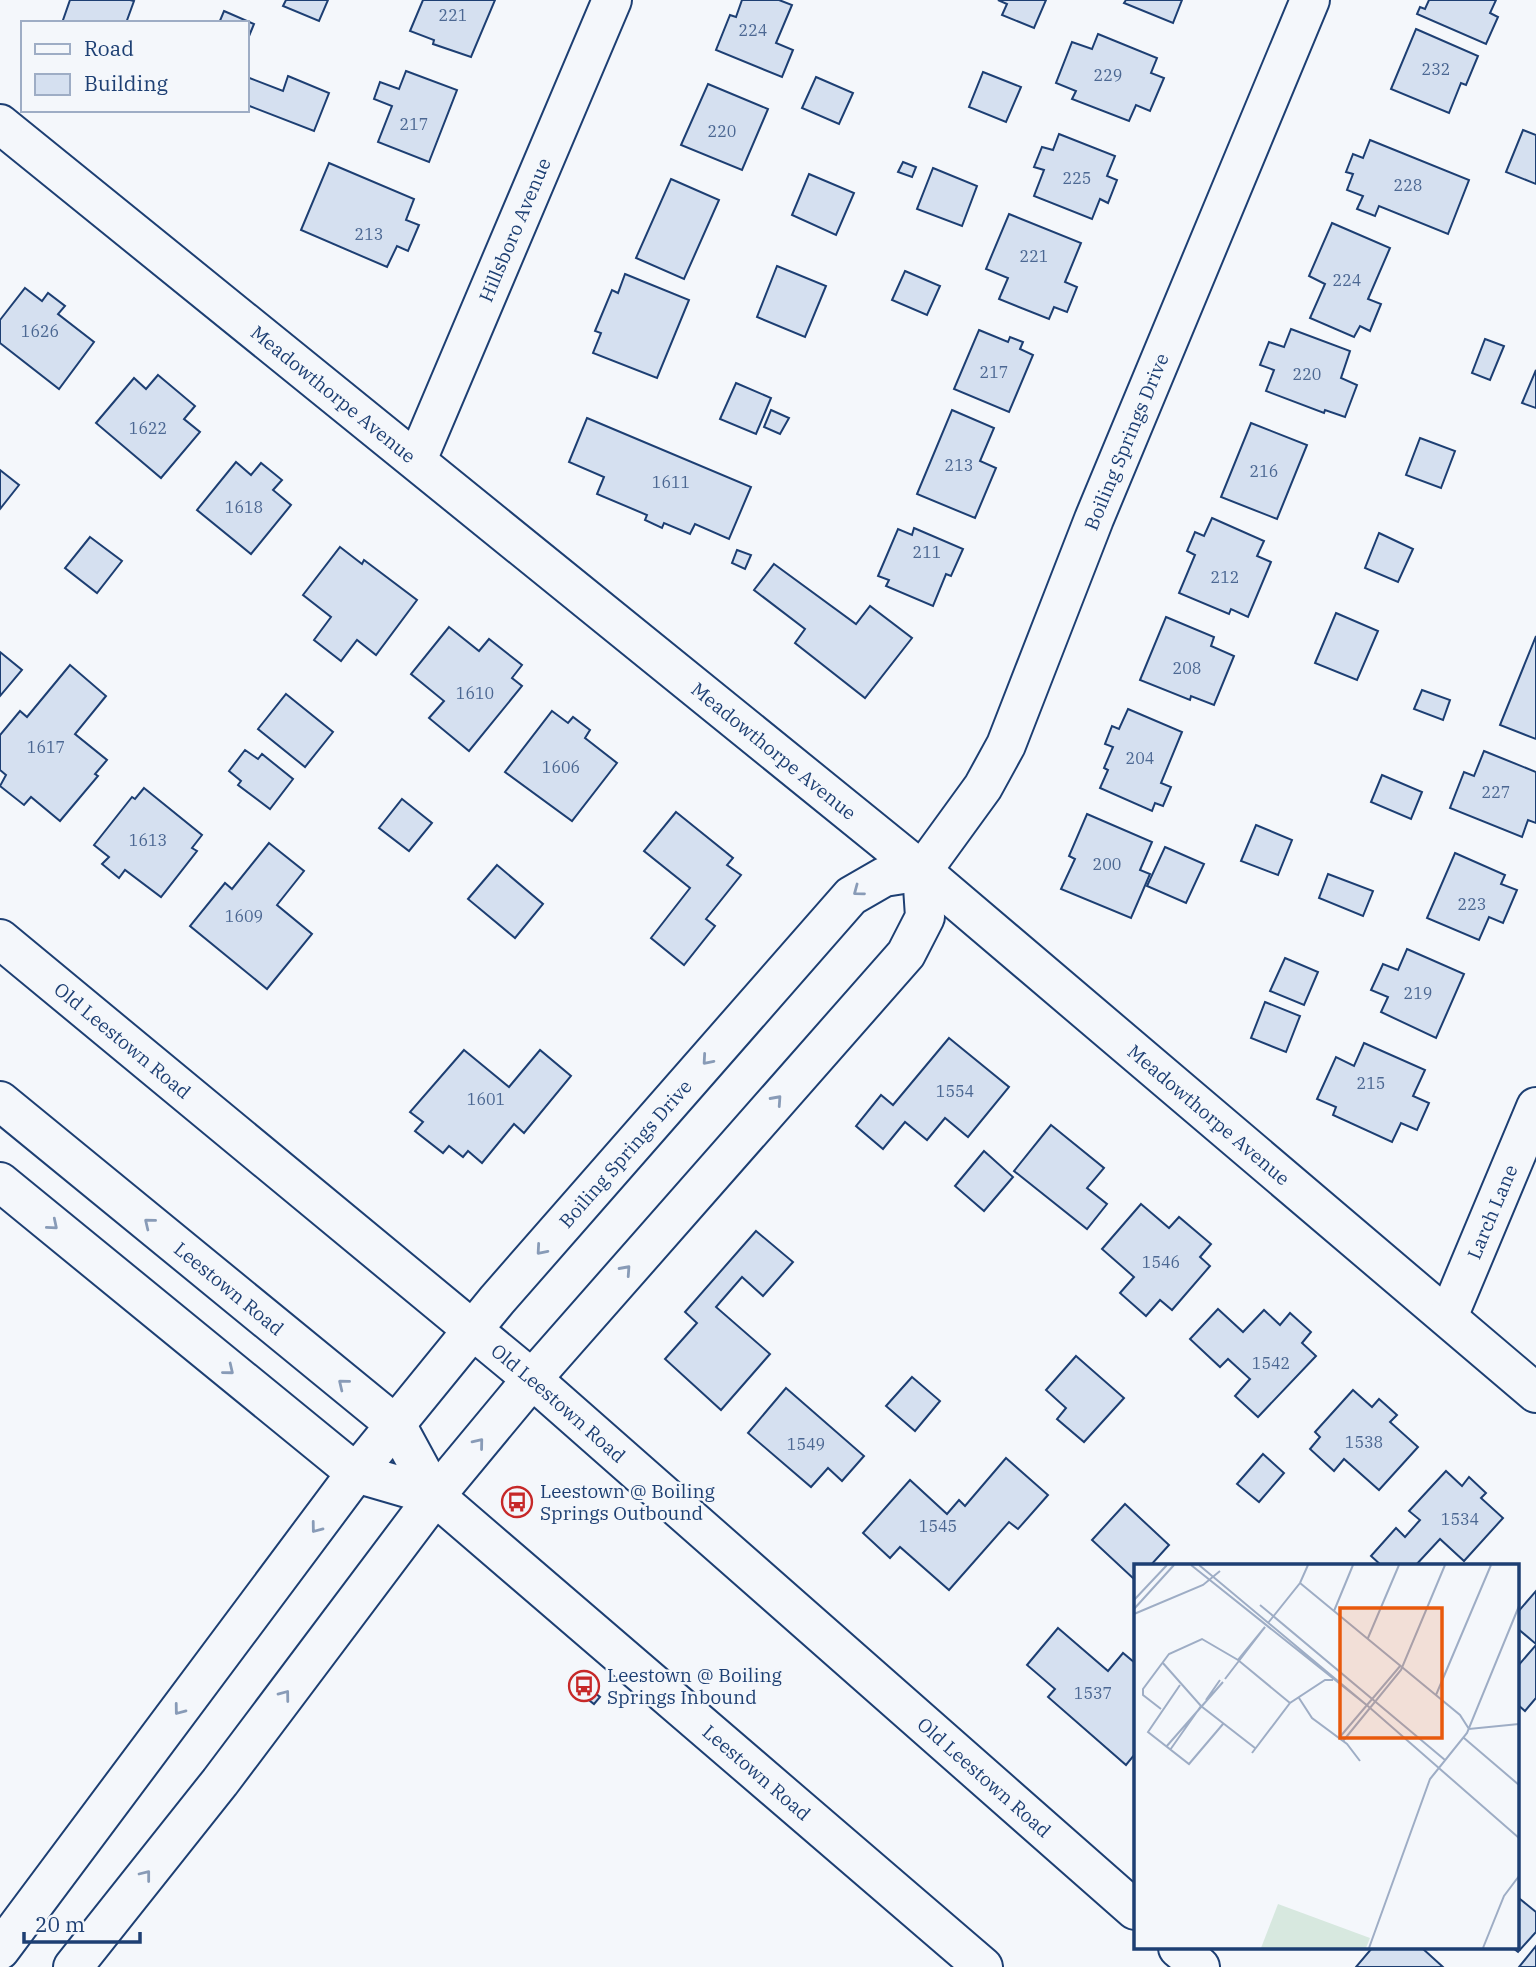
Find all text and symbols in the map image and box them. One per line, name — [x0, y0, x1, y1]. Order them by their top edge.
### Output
house number: 221 — [439, 5, 467, 25]
house number: 224 — [739, 20, 767, 40]
legend — [21, 21, 248, 112]
text: Road — [84, 34, 134, 62]
house number: 232 — [1422, 59, 1450, 79]
house number: 229 — [1094, 65, 1122, 85]
text: Building — [84, 69, 169, 97]
house number: 217 — [400, 114, 428, 134]
house number: 220 — [708, 121, 736, 141]
street label: Hillsboro Avenue — [473, 154, 556, 306]
house number: 225 — [1063, 168, 1091, 188]
house number: 228 — [1394, 175, 1422, 195]
house number: 213 — [355, 224, 383, 244]
house number: 221 — [1020, 246, 1048, 266]
house number: 224 — [1333, 270, 1361, 290]
street label: Meadowthorpe Avenue — [246, 320, 421, 468]
house number: 1626 — [21, 321, 59, 341]
street label: Boiling Springs Drive — [1079, 349, 1174, 533]
house number: 217 — [980, 362, 1008, 382]
house number: 220 — [1293, 364, 1321, 384]
house number: 1622 — [129, 418, 167, 438]
house number: 213 — [945, 455, 973, 475]
house number: 216 — [1250, 461, 1278, 481]
house number: 1611 — [652, 472, 690, 492]
house number: 1618 — [225, 497, 263, 517]
house number: 211 — [913, 542, 941, 562]
house number: 212 — [1211, 567, 1239, 587]
house number: 208 — [1173, 658, 1201, 678]
street label: Meadowthorpe Avenue — [687, 677, 861, 825]
house number: 1610 — [456, 683, 494, 703]
house number: 1617 — [27, 737, 65, 757]
house number: 204 — [1126, 748, 1154, 768]
house number: 1606 — [542, 757, 580, 777]
house number: 227 — [1482, 782, 1510, 802]
house number: 1613 — [129, 830, 167, 850]
house number: 200 — [1093, 854, 1121, 874]
one-way arrow — [853, 883, 866, 895]
house number: 223 — [1458, 894, 1486, 914]
house number: 1609 — [225, 906, 263, 926]
street label: Old Leestown Road — [49, 977, 196, 1104]
house number: 219 — [1404, 983, 1432, 1003]
street label: Meadowthorpe Avenue — [1123, 1039, 1295, 1190]
one-way arrow — [703, 1052, 715, 1065]
house number: 215 — [1357, 1073, 1385, 1093]
street label: Boiling Springs Drive — [554, 1074, 697, 1233]
house number: 1554 — [936, 1081, 974, 1101]
house number: 1601 — [467, 1089, 505, 1109]
one-way arrow — [769, 1095, 781, 1108]
street label: Larch Lane — [1462, 1161, 1522, 1263]
one-way arrow — [45, 1217, 57, 1230]
one-way arrow — [144, 1219, 156, 1232]
street label: Leestown Road — [169, 1237, 289, 1340]
one-way arrow — [537, 1242, 549, 1255]
house number: 1546 — [1142, 1252, 1180, 1272]
one-way arrow — [618, 1265, 630, 1278]
street label: Old Leestown Road — [486, 1338, 630, 1468]
house number: 1542 — [1252, 1353, 1290, 1373]
one-way arrow — [221, 1361, 233, 1374]
one-way arrow — [339, 1380, 352, 1392]
house number: 1538 — [1345, 1432, 1383, 1452]
house number: 1549 — [787, 1434, 825, 1454]
one-way arrow — [470, 1439, 483, 1451]
place label: Leestown @ Boiling Springs Outbound — [540, 1479, 716, 1525]
bus stop icon: Leestown @ Boiling Springs Outbound — [500, 1485, 534, 1519]
house number: 1534 — [1441, 1509, 1479, 1529]
house number: 1545 — [919, 1516, 957, 1536]
one-way arrow — [311, 1520, 324, 1533]
inset map — [1134, 1564, 1518, 1950]
place label: Leestown @ Boiling Springs Inbound — [607, 1663, 783, 1709]
bus stop icon: Leestown @ Boiling Springs Inbound — [567, 1669, 601, 1703]
house number: 1537 — [1074, 1683, 1112, 1703]
one-way arrow — [277, 1691, 289, 1703]
one-way arrow — [175, 1702, 188, 1715]
street label: Old Leestown Road — [913, 1712, 1056, 1842]
street label: Leestown Road — [698, 1720, 816, 1826]
one-way arrow — [137, 1871, 150, 1883]
scale bar — [24, 1900, 140, 1944]
text: 20 m — [35, 1910, 85, 1938]

